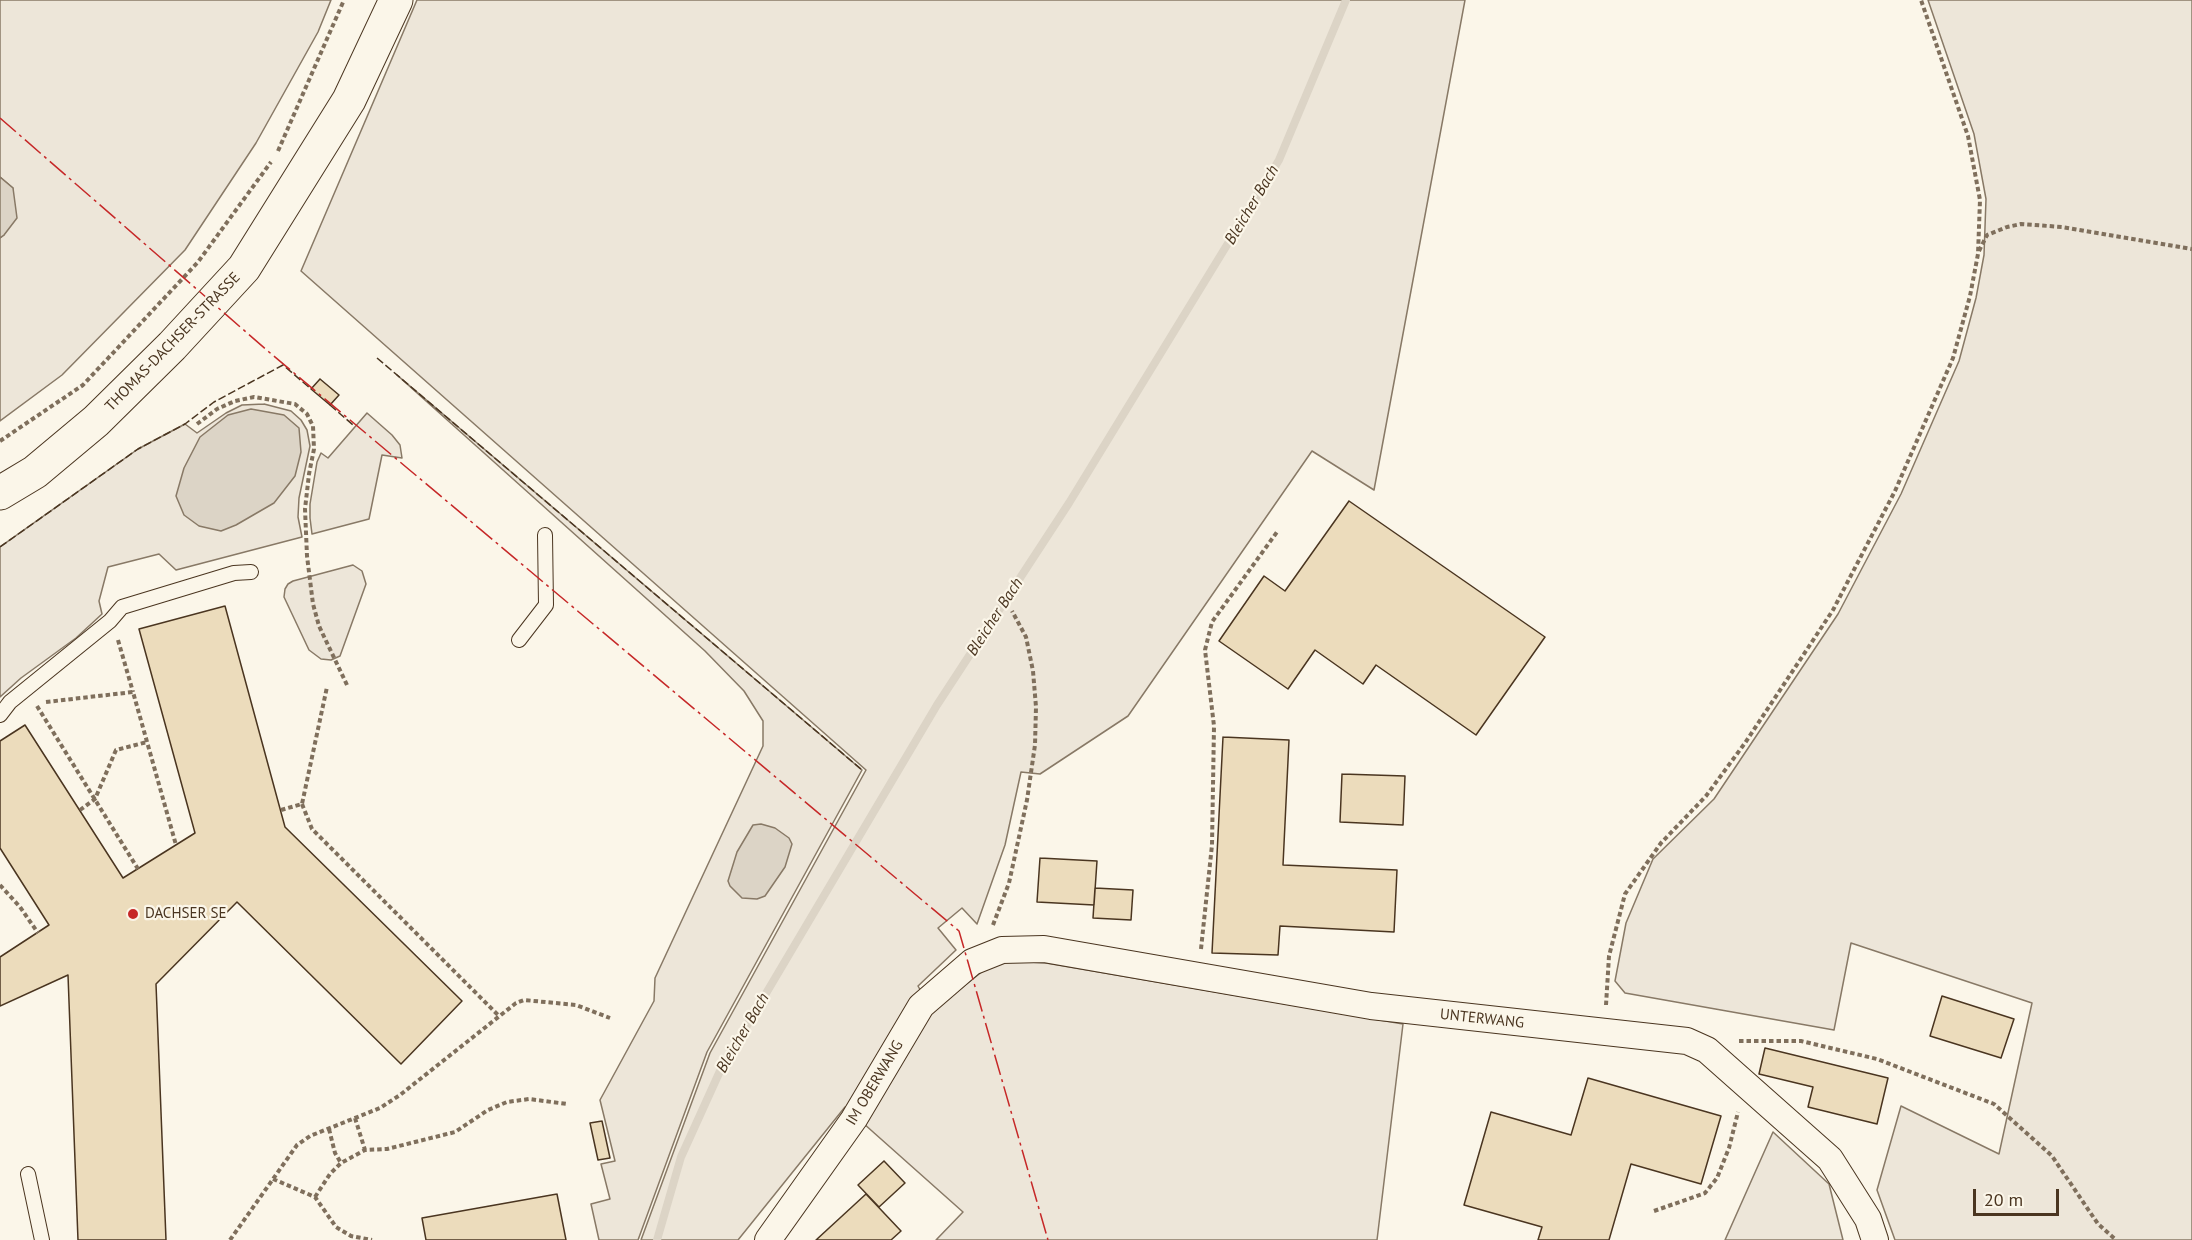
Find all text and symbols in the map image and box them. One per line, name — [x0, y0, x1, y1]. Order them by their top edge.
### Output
water label: Bleicher Bach — [1221, 162, 1283, 248]
street label: THOMAS-DACHSER-STRASSE — [102, 269, 244, 415]
water label: Bleicher Bach — [963, 575, 1027, 659]
place label: DACHSER SE — [145, 905, 226, 923]
marker: DACHSER SE — [126, 907, 140, 921]
water label: Bleicher Bach — [713, 990, 773, 1076]
street label: UNTERWANG — [1439, 1006, 1525, 1032]
street label: IM OBERWANG — [843, 1037, 907, 1129]
scale bar — [1976, 1177, 2062, 1215]
text: 20 m — [1984, 1188, 2023, 1211]

